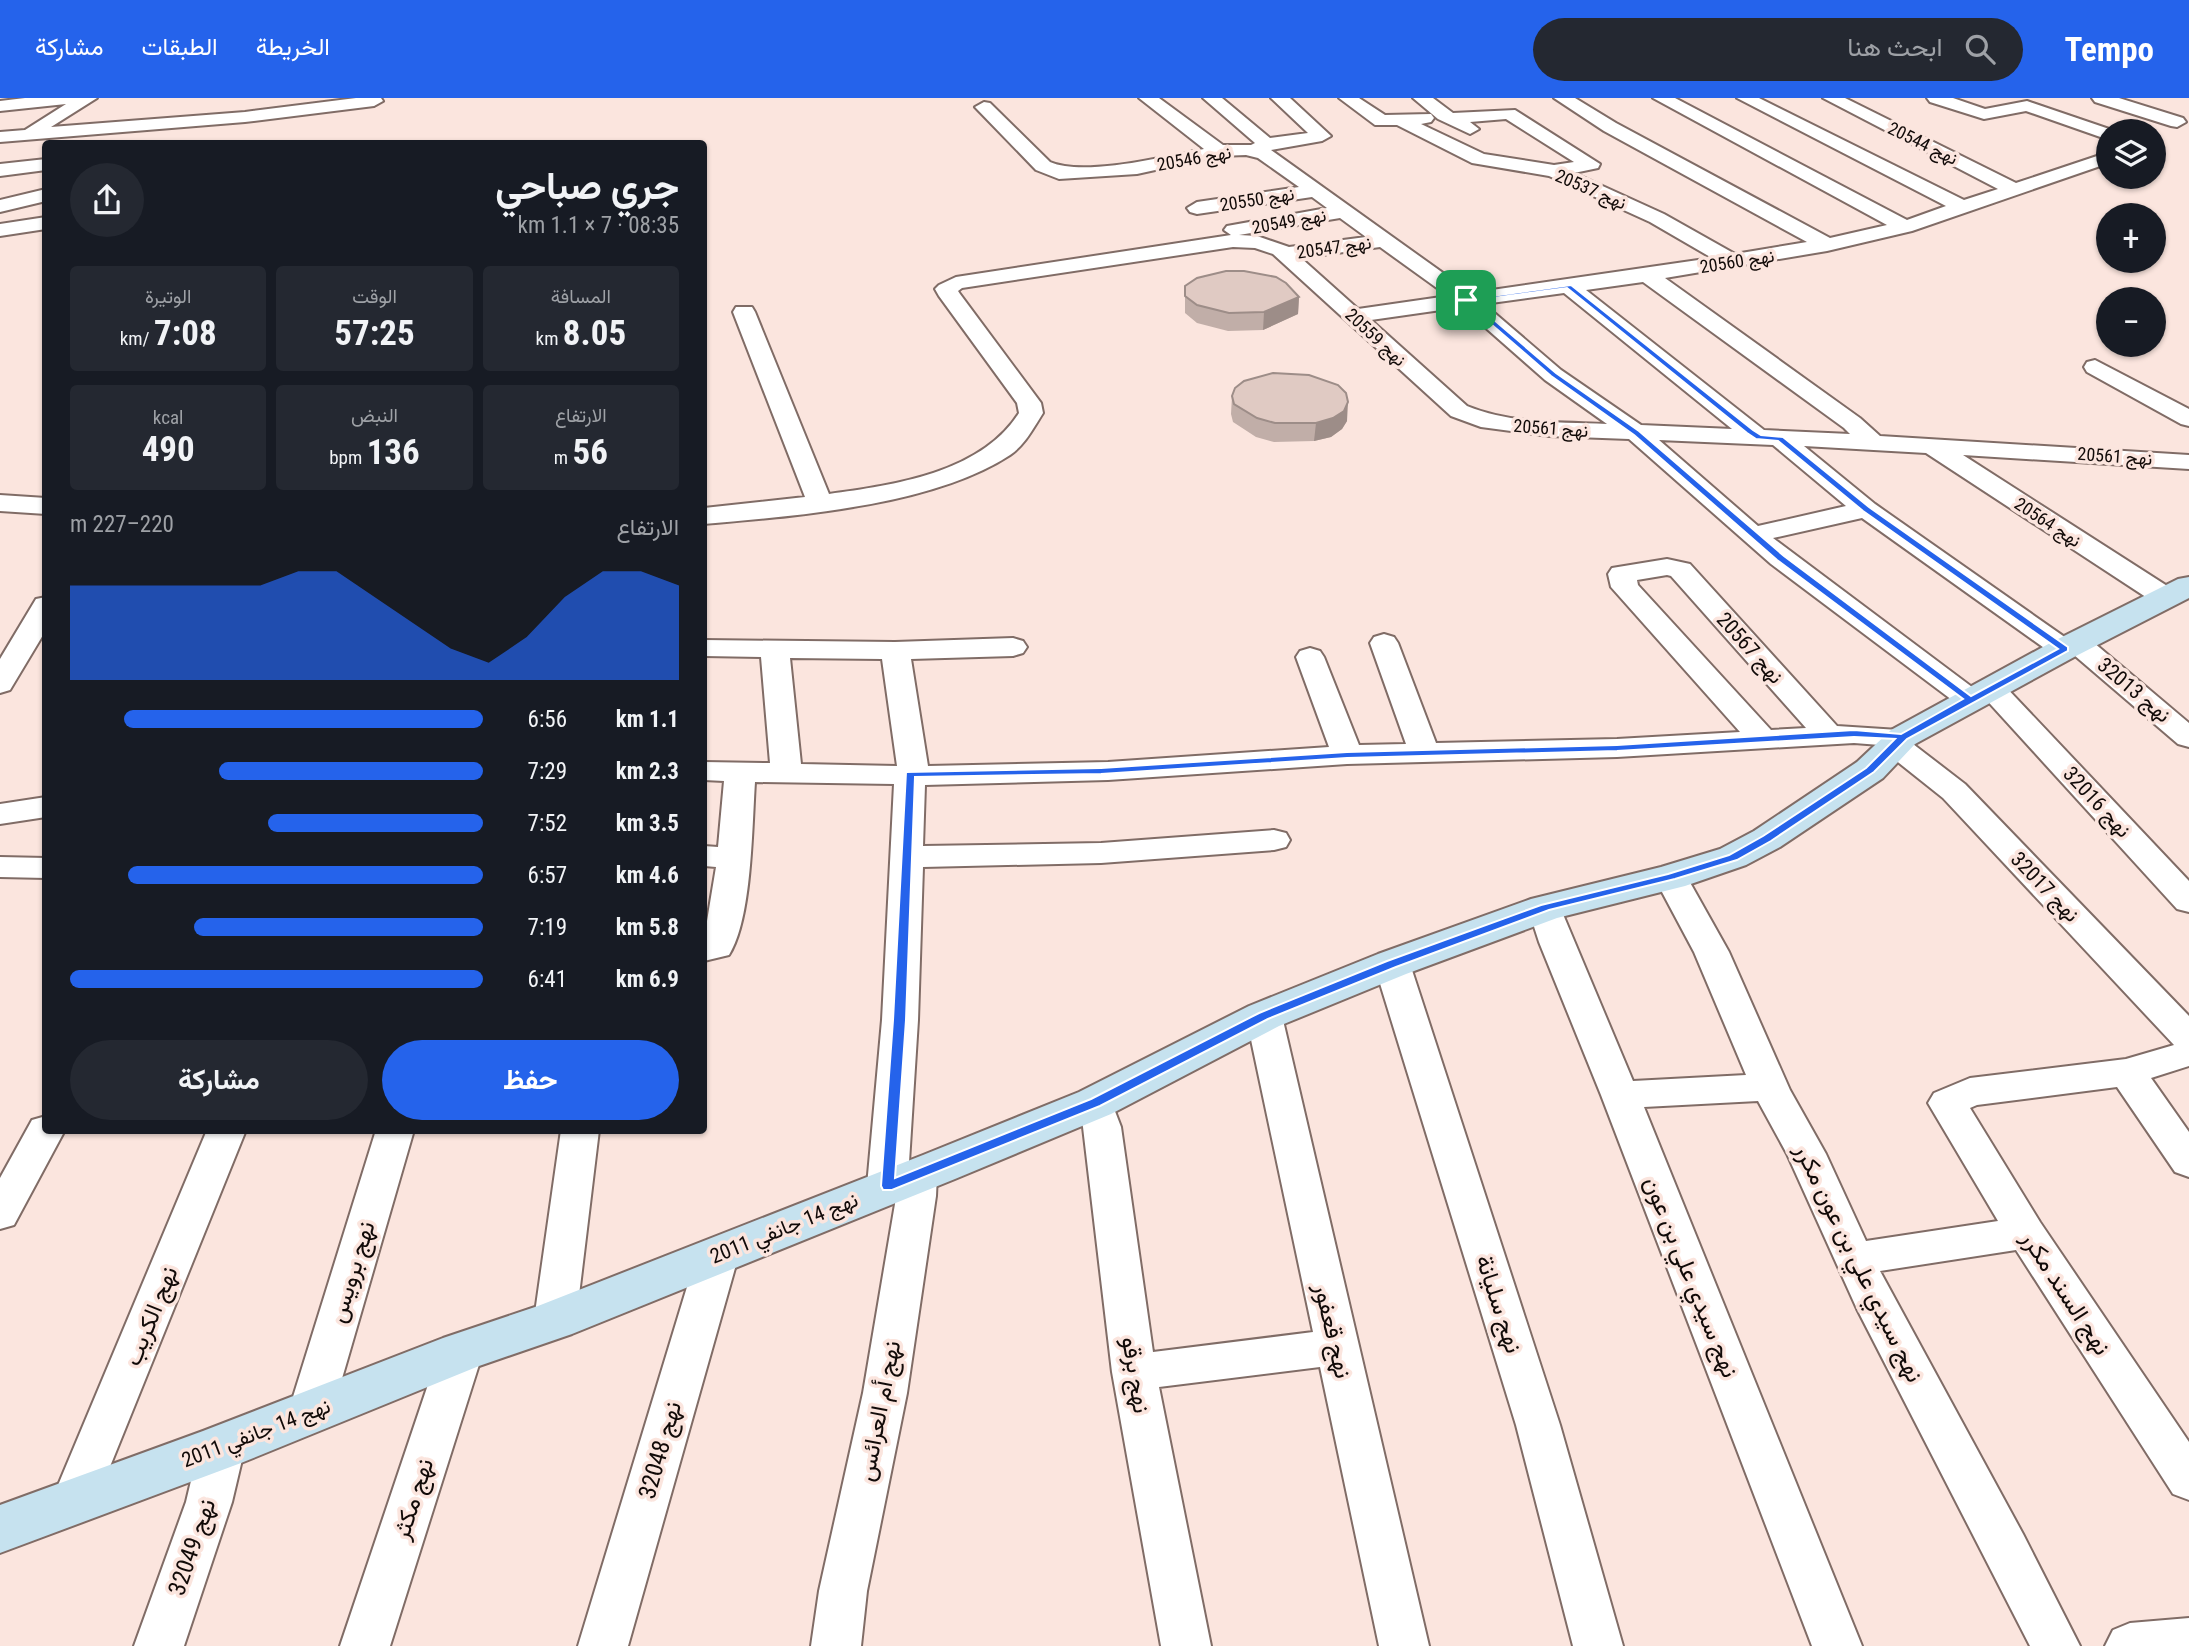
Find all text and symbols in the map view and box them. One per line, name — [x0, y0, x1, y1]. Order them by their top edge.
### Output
search box — [1533, 18, 2023, 81]
icon: search — [1961, 30, 1999, 68]
text: Tempo — [2065, 30, 2154, 69]
text: ابحث هنا — [1847, 32, 1943, 62]
text: مشاركة — [35, 33, 103, 61]
text: الطبقات — [141, 33, 218, 61]
text: الخريطة — [256, 33, 330, 61]
street label: نهج 20544 — [1884, 117, 1961, 171]
map controls — [2096, 119, 2166, 357]
button: layers — [2096, 119, 2166, 189]
street label: نهج 20546 — [1155, 141, 1233, 177]
button: share — [70, 163, 144, 237]
text: جري صباحي — [495, 164, 679, 208]
street label: نهج 20537 — [1552, 165, 1630, 215]
street label: نهج 20550 — [1218, 183, 1296, 217]
button: + — [2096, 203, 2166, 273]
street label: نهج 20549 — [1250, 204, 1328, 240]
text: 08:35 · 7 × 1.1 km — [518, 212, 679, 239]
street label: نهج 20547 — [1295, 231, 1373, 265]
street label: نهج 20560 — [1698, 245, 1776, 279]
pin — [1436, 270, 1496, 330]
icon: arrive — [1447, 281, 1485, 319]
text: الوتيرة — [145, 285, 191, 308]
text: الوقت — [352, 285, 397, 308]
text: المسافة — [551, 285, 611, 308]
button: − — [2096, 287, 2166, 357]
street label: نهج 20559 — [1340, 304, 1411, 372]
text: 7:08 — [154, 313, 217, 354]
text: 57:25 — [334, 313, 415, 354]
text: 8.05 — [563, 313, 626, 354]
text: /km — [120, 327, 154, 350]
text: km — [536, 327, 563, 350]
text: النبض — [351, 404, 398, 427]
text: الارتفاع — [555, 404, 607, 427]
text: kcal — [153, 406, 183, 429]
street label: نهج 20561 — [1513, 415, 1589, 443]
text: 490 — [142, 429, 195, 470]
text: 136 — [367, 432, 420, 473]
text: 56 — [572, 432, 608, 473]
street label: نهج 20561 — [2077, 443, 2153, 471]
text: bpm — [329, 446, 367, 469]
text: m — [554, 446, 572, 469]
street label: نهج 20564 — [2010, 493, 2085, 553]
text: 220–227 m — [70, 511, 174, 538]
text: الارتفاع — [617, 514, 679, 541]
street label: نهج 20567 — [1710, 607, 1788, 690]
street label: نهج 32013 — [2091, 653, 2175, 729]
text: 6:56 — [528, 706, 567, 733]
text: 1.1 km — [616, 706, 679, 733]
text: 7:29 — [528, 758, 567, 785]
text: 2.3 km — [616, 758, 679, 785]
street label: نهج 32016 — [2057, 762, 2136, 844]
text: 7:52 — [528, 810, 567, 837]
text: 3.5 km — [616, 810, 679, 837]
street label: نهج 32017 — [2005, 847, 2084, 928]
text: 6:57 — [528, 862, 567, 889]
text: 4.6 km — [616, 862, 679, 889]
text: 7:19 — [528, 914, 567, 941]
text: 5.8 km — [616, 914, 679, 941]
text: 6:41 — [528, 966, 567, 993]
text: 6.9 km — [616, 966, 679, 993]
button: مشاركة — [70, 1040, 368, 1120]
button: حفظ — [382, 1040, 679, 1120]
street label: نهج سيدي علي بن عون مكرر — [1784, 1138, 1929, 1389]
street label: نهج سيدي علي بن عون — [1633, 1172, 1744, 1383]
street label: نهج 14 جانفي 2011 — [707, 1187, 863, 1273]
street label: نهج برويس — [323, 1218, 384, 1327]
street label: نهج السند مكرر — [2013, 1225, 2116, 1362]
street label: نهج سليانة — [1467, 1251, 1528, 1358]
street label: نهج الكريب — [118, 1262, 186, 1371]
street label: نهج قعفور — [1305, 1280, 1357, 1382]
street label: نهج برقو — [1113, 1335, 1156, 1416]
street label: نهج أم العرائس — [852, 1338, 909, 1484]
street label: نهج 14 جانفي 2011 — [178, 1394, 335, 1477]
street label: نهج 32048 — [633, 1398, 690, 1503]
street label: نهج مكثر — [386, 1455, 442, 1545]
street label: نهج 32049 — [162, 1495, 224, 1600]

